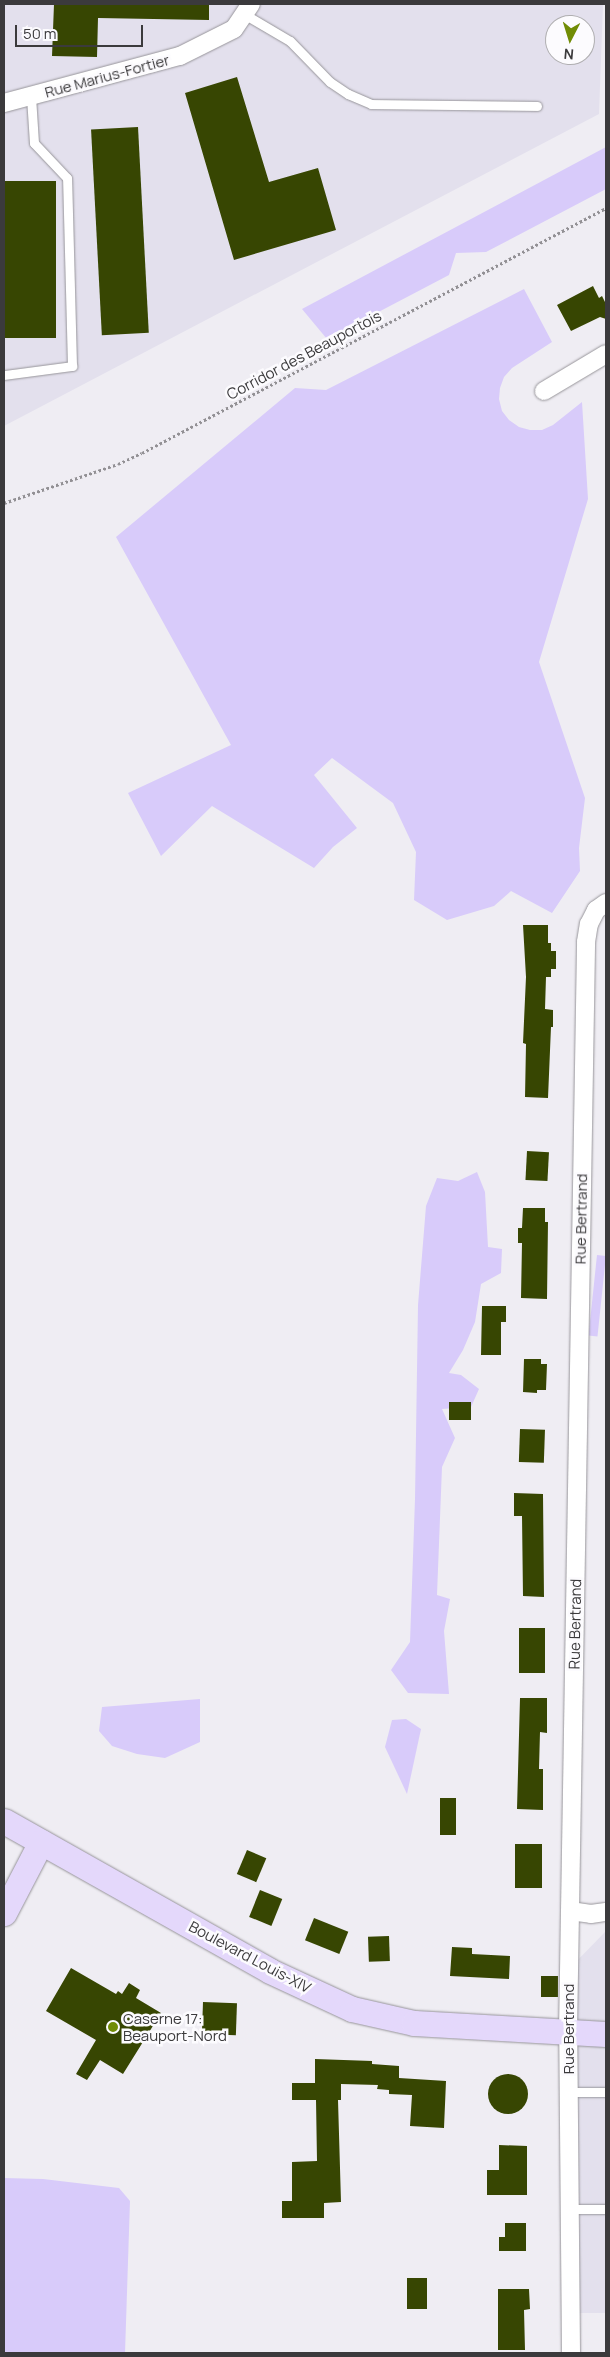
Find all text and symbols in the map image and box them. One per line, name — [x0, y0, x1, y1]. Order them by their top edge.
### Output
scale bar — [18, 15, 145, 47]
north arrow — [545, 15, 595, 65]
text: 50 m — [23, 23, 57, 44]
text: N — [563, 45, 575, 64]
street label: Rue Marius-Fortier — [43, 51, 171, 101]
street label: Corridor des Beauportois — [223, 306, 385, 404]
street label: Rue Bertrand — [571, 1173, 591, 1265]
street label: Rue Bertrand — [565, 1578, 585, 1670]
street label: Boulevard Louis-XIV — [186, 1917, 314, 1997]
street label: Rue Bertrand — [560, 1984, 578, 2074]
place label: Caserne 17: Beauport-Nord — [123, 2009, 227, 2044]
marker: Caserne 17: Beauport-Nord — [107, 2021, 119, 2033]

